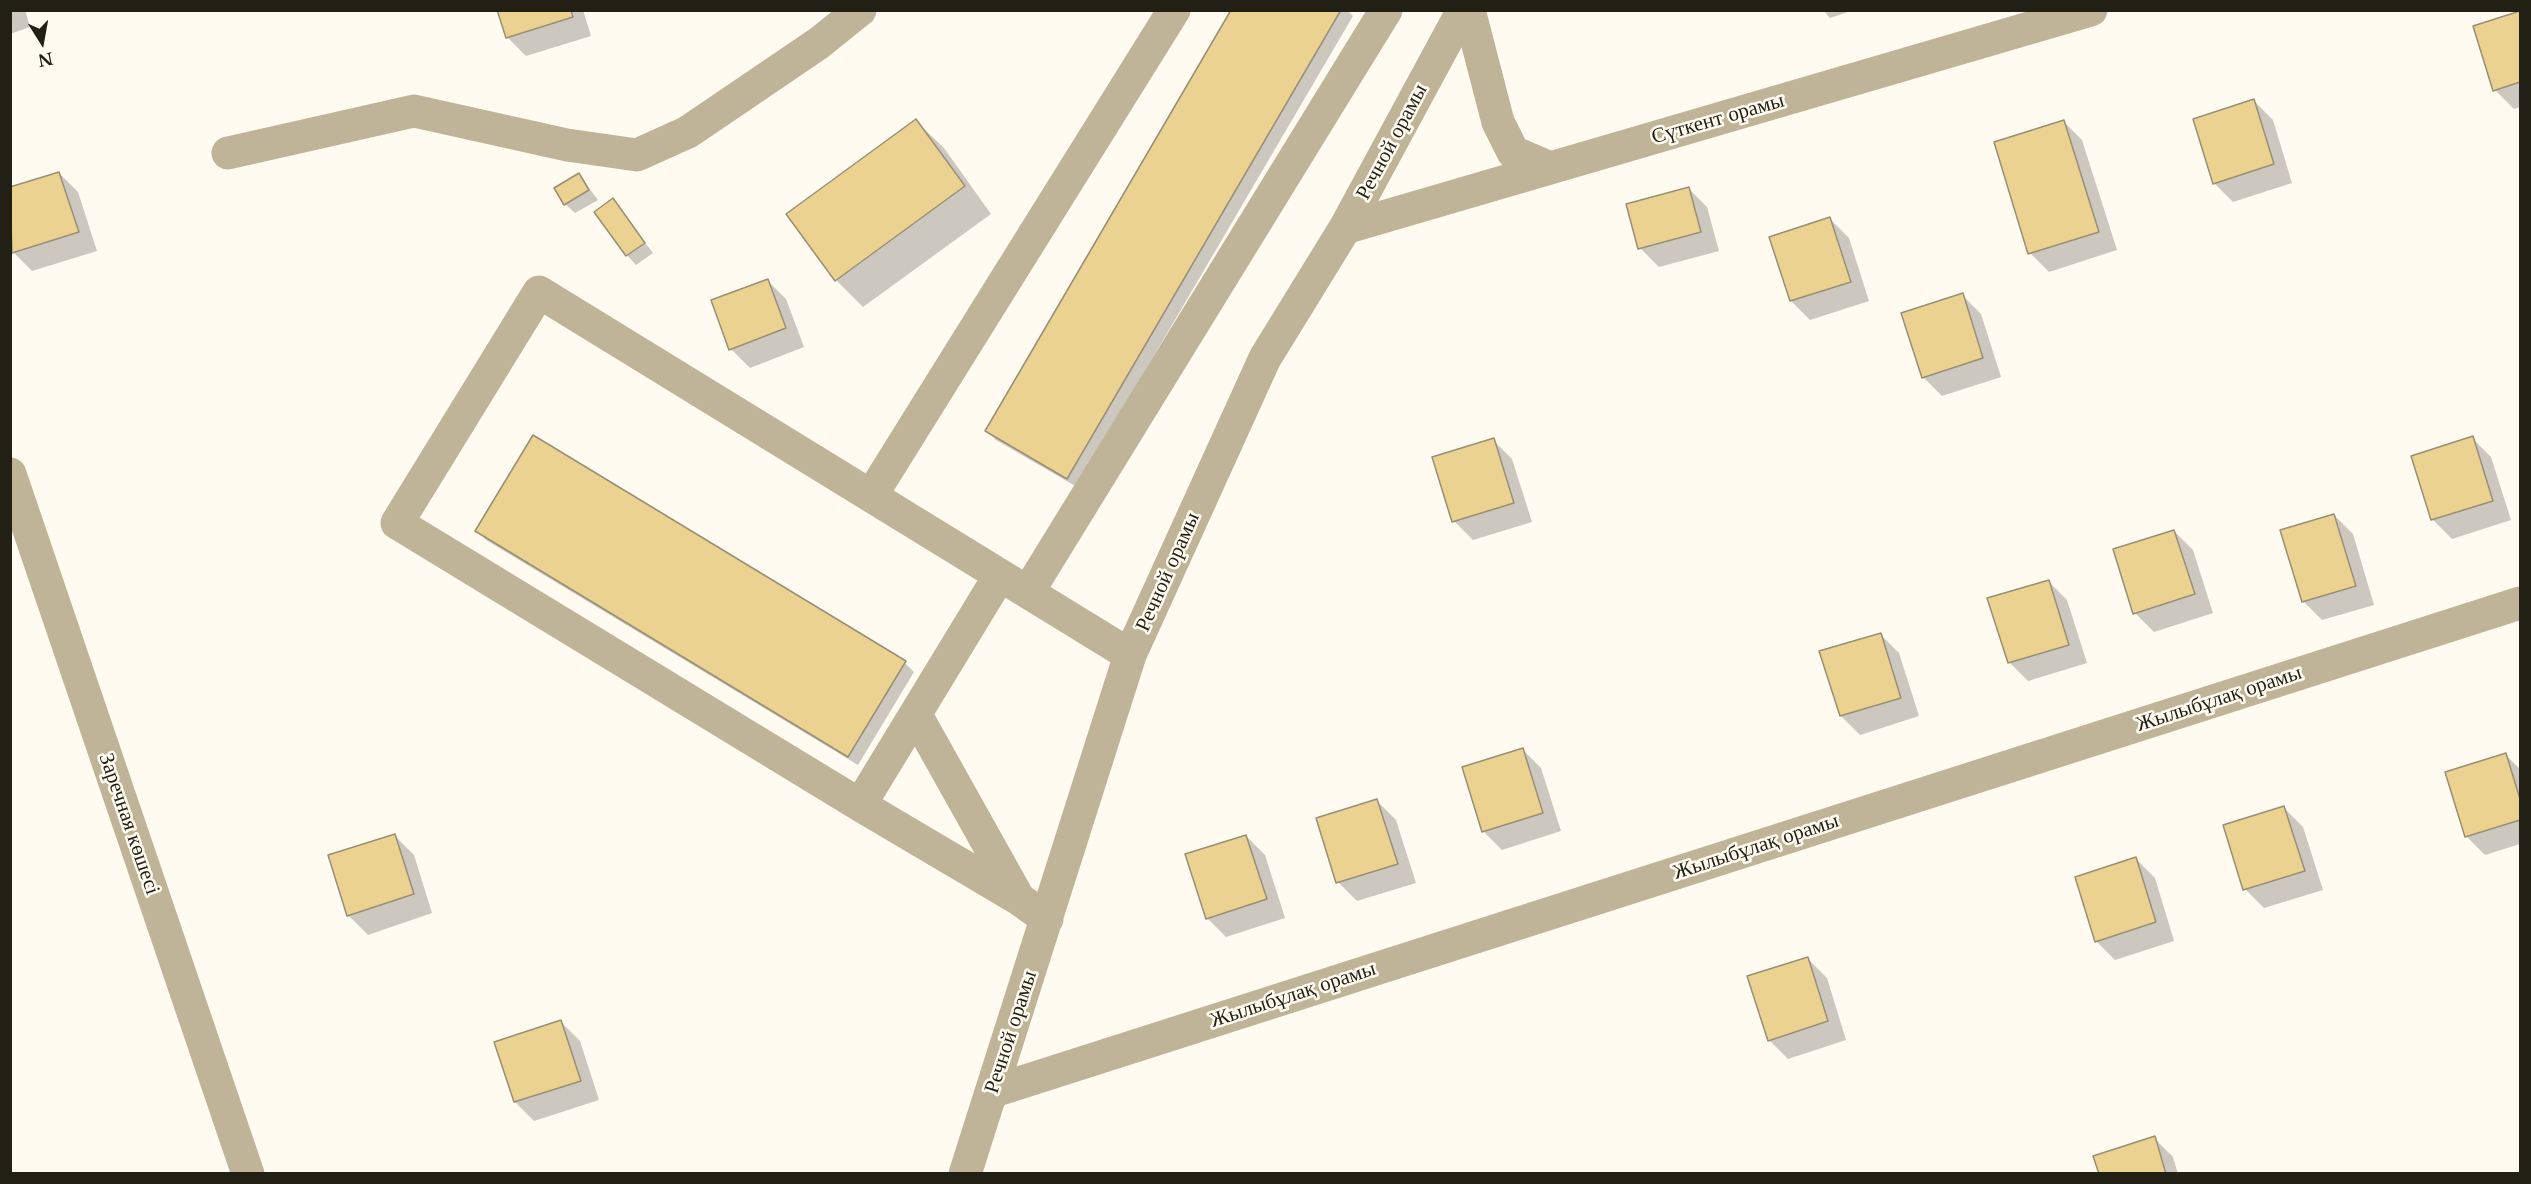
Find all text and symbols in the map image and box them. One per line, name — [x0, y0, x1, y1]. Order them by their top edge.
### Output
north arrow — [12, 12, 72, 72]
text: N — [36, 48, 55, 71]
street label: Речной орамы — [1351, 80, 1433, 204]
street label: Сүткент орамы — [1649, 88, 1787, 150]
street label: Речной орамы — [1131, 509, 1205, 635]
street label: Жылыбұлақ орамы — [2133, 660, 2305, 738]
street label: Заречная көшесі — [93, 750, 165, 898]
street label: Жылыбұлақ орамы — [1670, 808, 1842, 886]
street label: Жылыбұлақ орамы — [1207, 956, 1379, 1034]
street label: Речной орамы — [979, 967, 1043, 1097]

